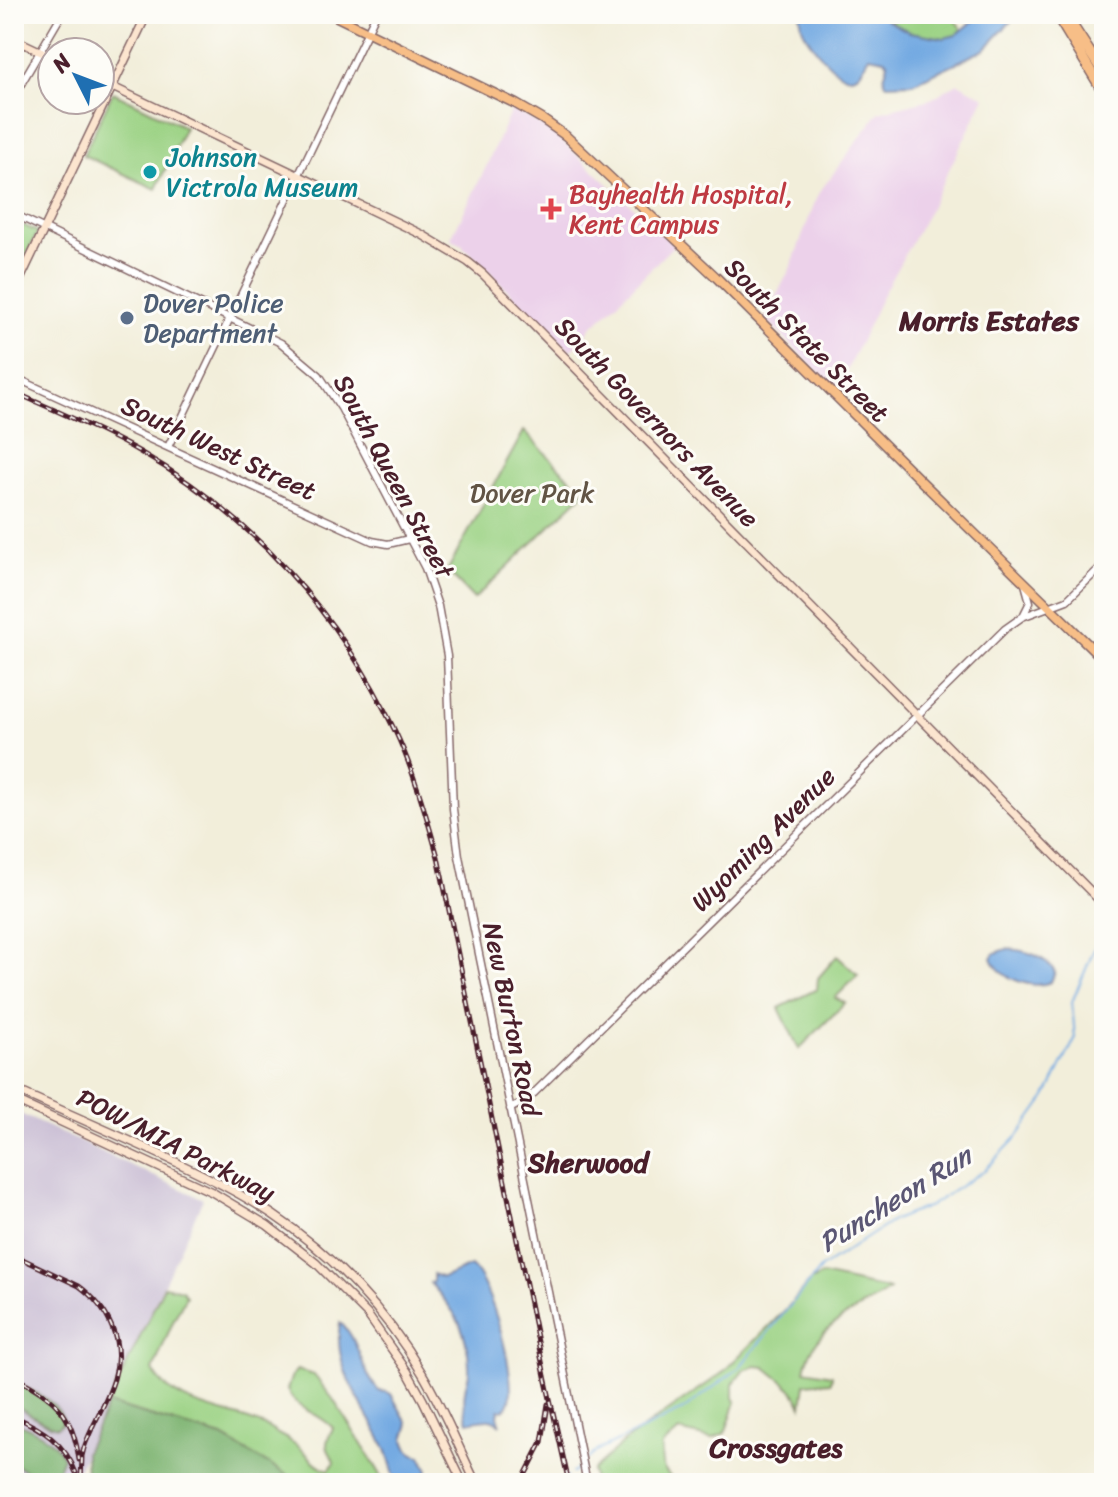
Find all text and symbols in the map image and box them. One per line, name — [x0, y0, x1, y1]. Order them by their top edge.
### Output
north arrow — [36, 36, 116, 116]
text: N — [41, 44, 82, 82]
place label: Johnson Victrola Museum — [165, 134, 358, 210]
marker: Johnson Victrola Museum — [141, 163, 159, 181]
place label: Bayhealth Hospital, Kent Campus — [569, 171, 793, 247]
marker: Bayhealth Hospital, Kent Campus — [540, 198, 562, 220]
street label: South State Street — [713, 246, 901, 434]
place label: Dover Police Department — [143, 280, 284, 356]
district label: Morris Estates — [898, 296, 1080, 345]
street label: South Governors Avenue — [543, 305, 771, 539]
marker: Dover Police Department — [118, 309, 136, 327]
street label: South Queen Street — [321, 365, 468, 588]
street label: South West Street — [114, 383, 324, 513]
park label: Dover Park — [470, 470, 594, 516]
street label: Wyoming Avenue — [679, 755, 847, 923]
street label: New Burton Road — [469, 918, 555, 1122]
street label: POW/MIA Parkway — [68, 1075, 284, 1215]
water label: Puncheon Run — [808, 1131, 984, 1266]
district label: Sherwood — [527, 1138, 650, 1187]
district label: Crossgates — [709, 1423, 843, 1472]

